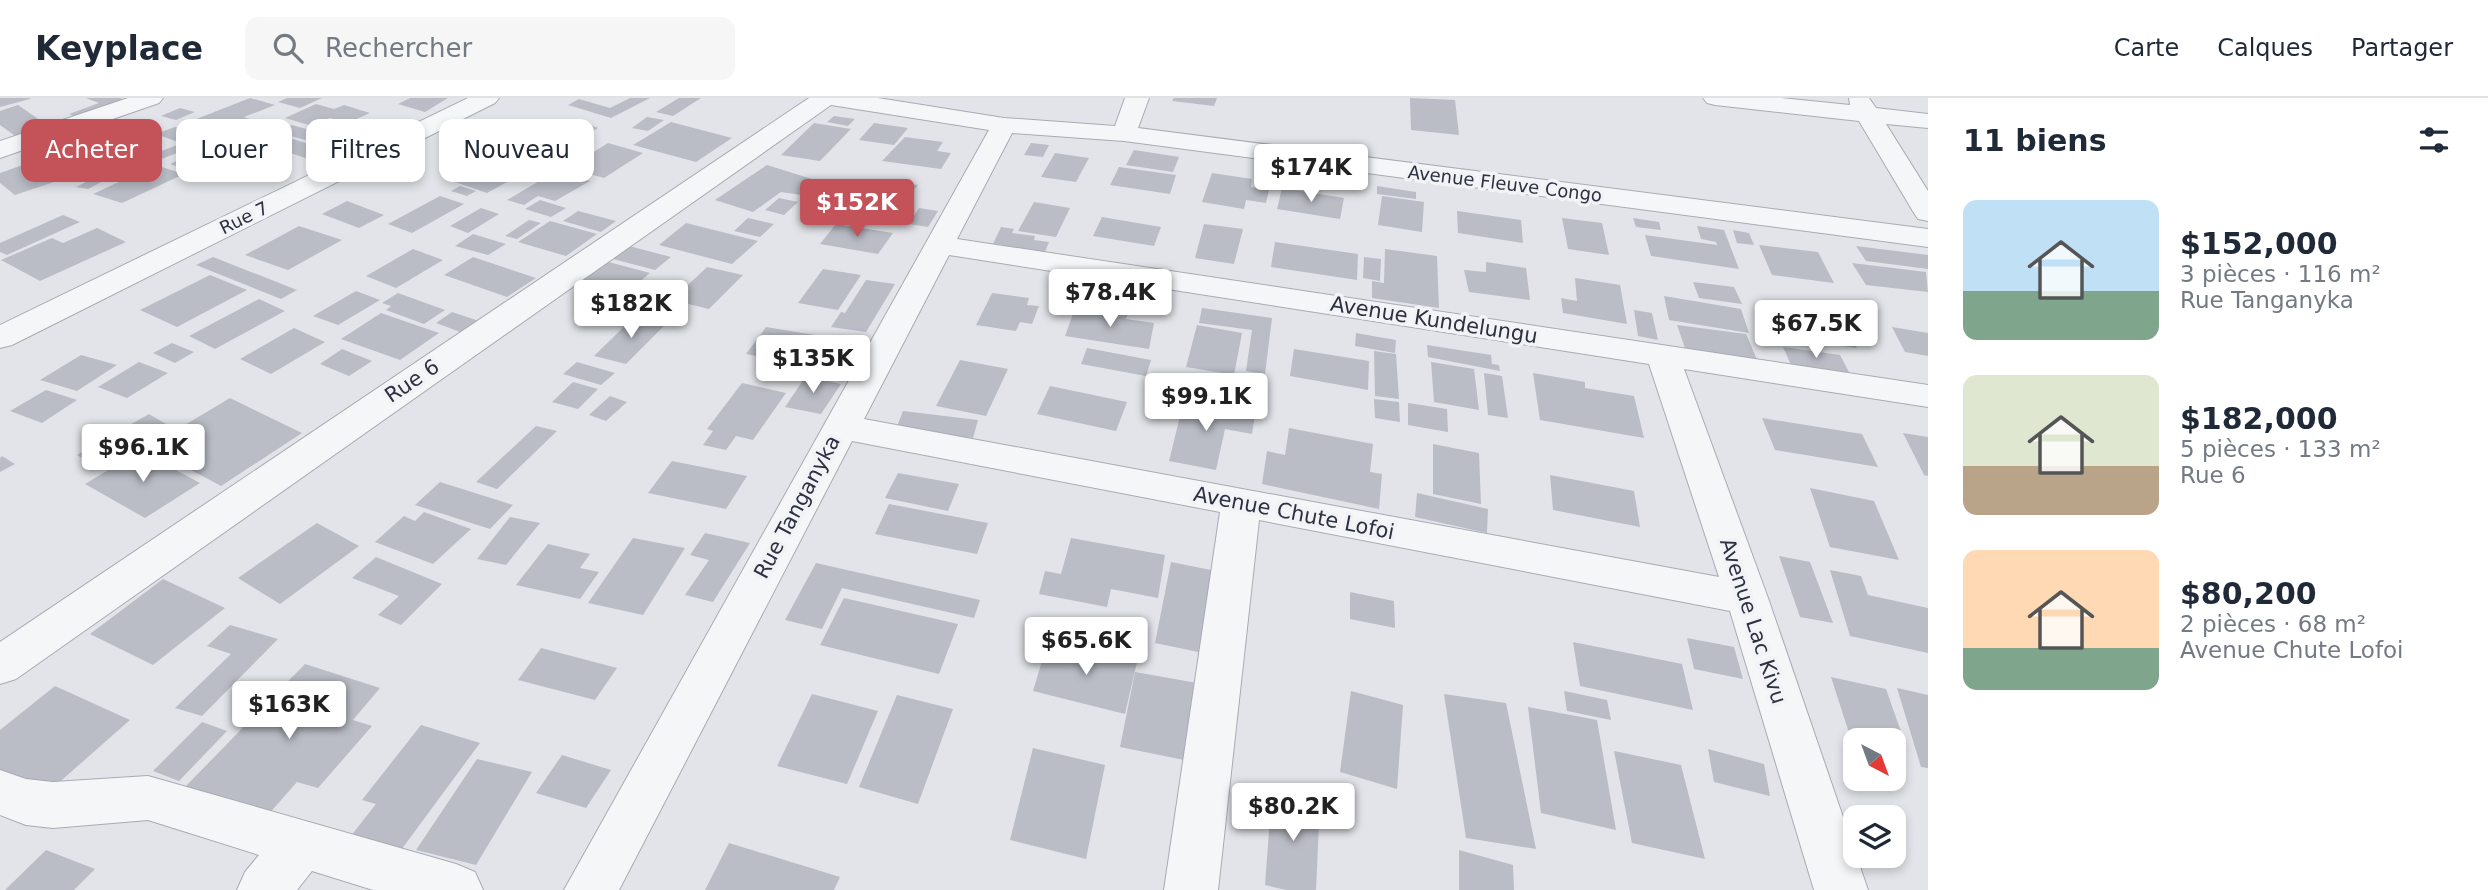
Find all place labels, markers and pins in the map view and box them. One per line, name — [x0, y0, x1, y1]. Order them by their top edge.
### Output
pin: $174K — [1262, 144, 1360, 204]
pin: $152K — [808, 180, 906, 239]
pin: $78.4K — [1053, 270, 1167, 329]
pin: $182K — [582, 280, 680, 340]
pin: $67.5K — [1759, 300, 1873, 360]
pin: $135K — [764, 336, 862, 395]
pin: $99.1K — [1149, 374, 1263, 433]
pin: $96.1K — [86, 424, 200, 484]
pin: $65.6K — [1029, 618, 1143, 677]
pin: $163K — [240, 682, 338, 741]
pin: $80.2K — [1236, 784, 1350, 843]

